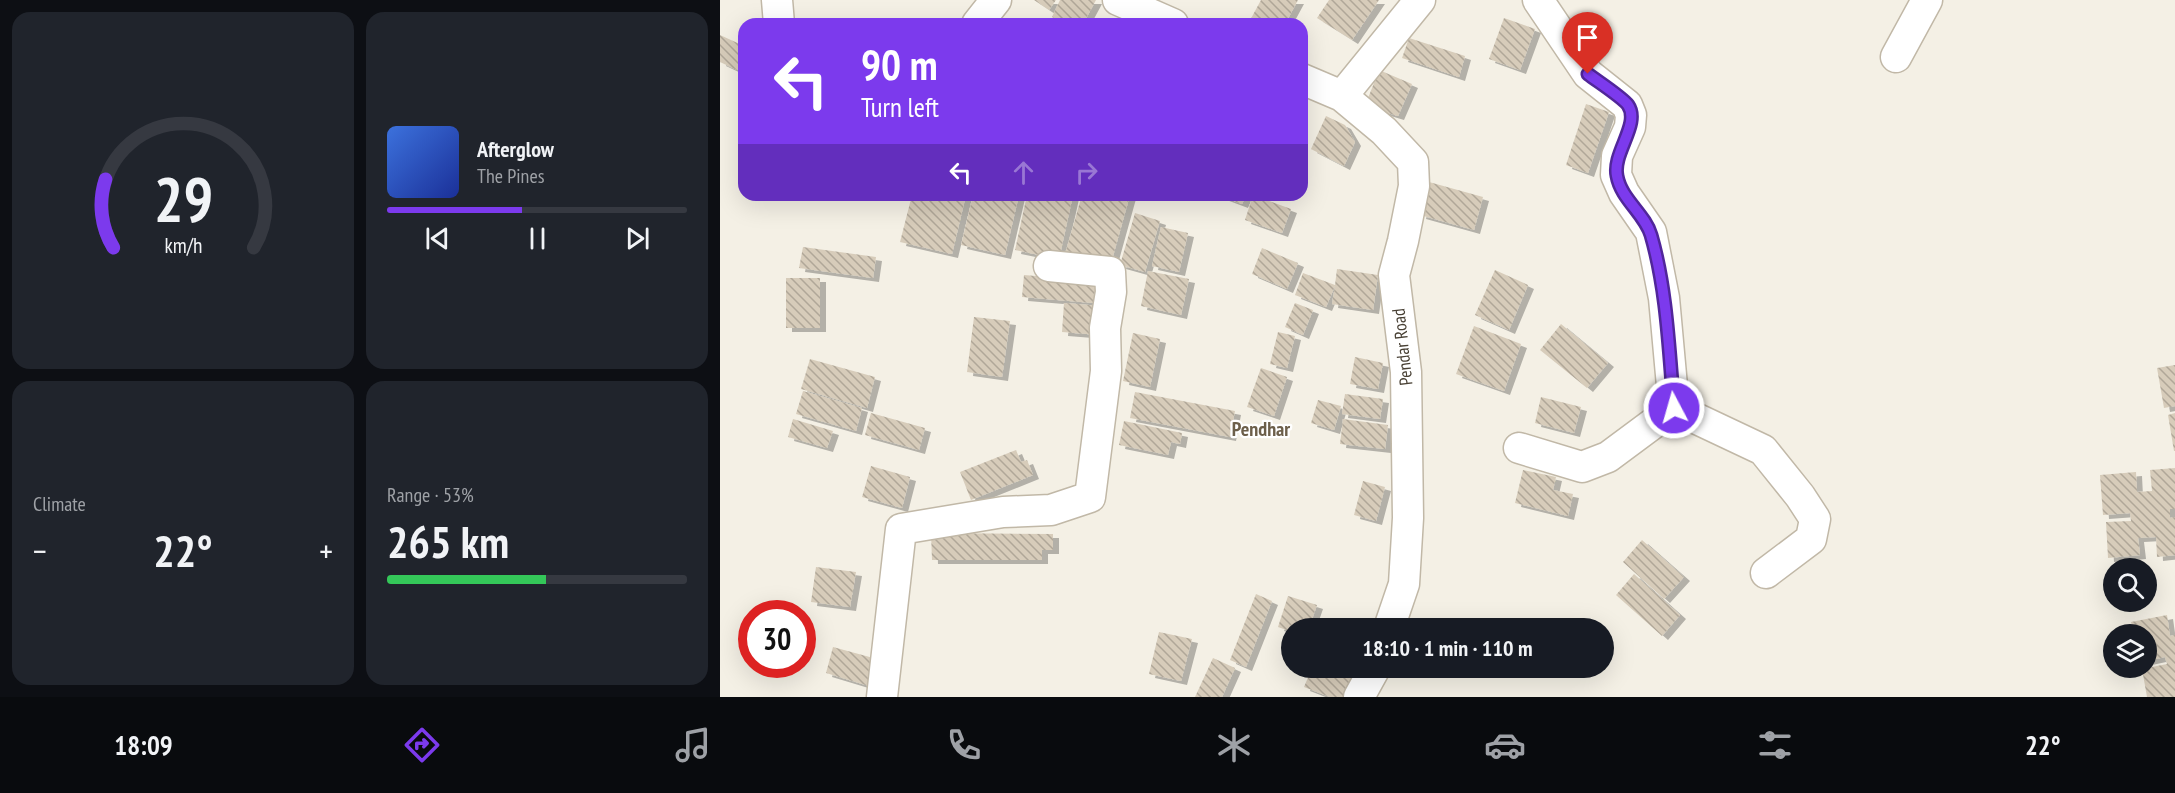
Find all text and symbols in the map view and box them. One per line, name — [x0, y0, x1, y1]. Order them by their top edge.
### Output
pin — [1562, 12, 1613, 74]
icon: arrive — [1571, 21, 1604, 54]
text: 90 m — [861, 37, 938, 92]
icon: left — [762, 42, 840, 120]
text: Turn left — [861, 90, 939, 124]
text: Afterglow — [477, 135, 554, 163]
icon: left — [944, 156, 977, 189]
icon: ahead — [1007, 156, 1040, 189]
icon: right — [1070, 156, 1103, 189]
text: 29 — [153, 158, 213, 239]
text: The Pines — [477, 163, 544, 189]
icon: previous — [421, 222, 454, 255]
icon: pause — [521, 222, 554, 255]
icon: next — [621, 222, 654, 255]
text: km/h — [164, 231, 202, 259]
street label: Pendar Road — [1387, 307, 1417, 387]
position arrow — [1642, 376, 1706, 440]
district label: Pendhar — [1232, 416, 1290, 442]
text: Range · 53% — [387, 482, 474, 508]
text: Climate — [33, 491, 86, 517]
text: 265 km — [387, 512, 509, 570]
text: 22° — [153, 521, 213, 579]
text: − — [33, 529, 47, 572]
text: + — [319, 529, 333, 572]
map controls — [2103, 558, 2157, 678]
button: search — [2103, 558, 2157, 612]
speed limit sign: 30 — [738, 600, 816, 678]
button: layers — [2103, 624, 2157, 678]
text: 18:10 · 1 min · 110 m — [1362, 634, 1533, 662]
icon: directions — [401, 724, 443, 766]
icon: music — [672, 724, 714, 766]
icon: phone — [943, 724, 985, 766]
icon: climate — [1213, 724, 1255, 766]
icon: car — [1484, 724, 1526, 766]
icon: filters — [1754, 724, 1796, 766]
text: 18:09 — [114, 728, 173, 762]
text: 22° — [2025, 728, 2061, 762]

